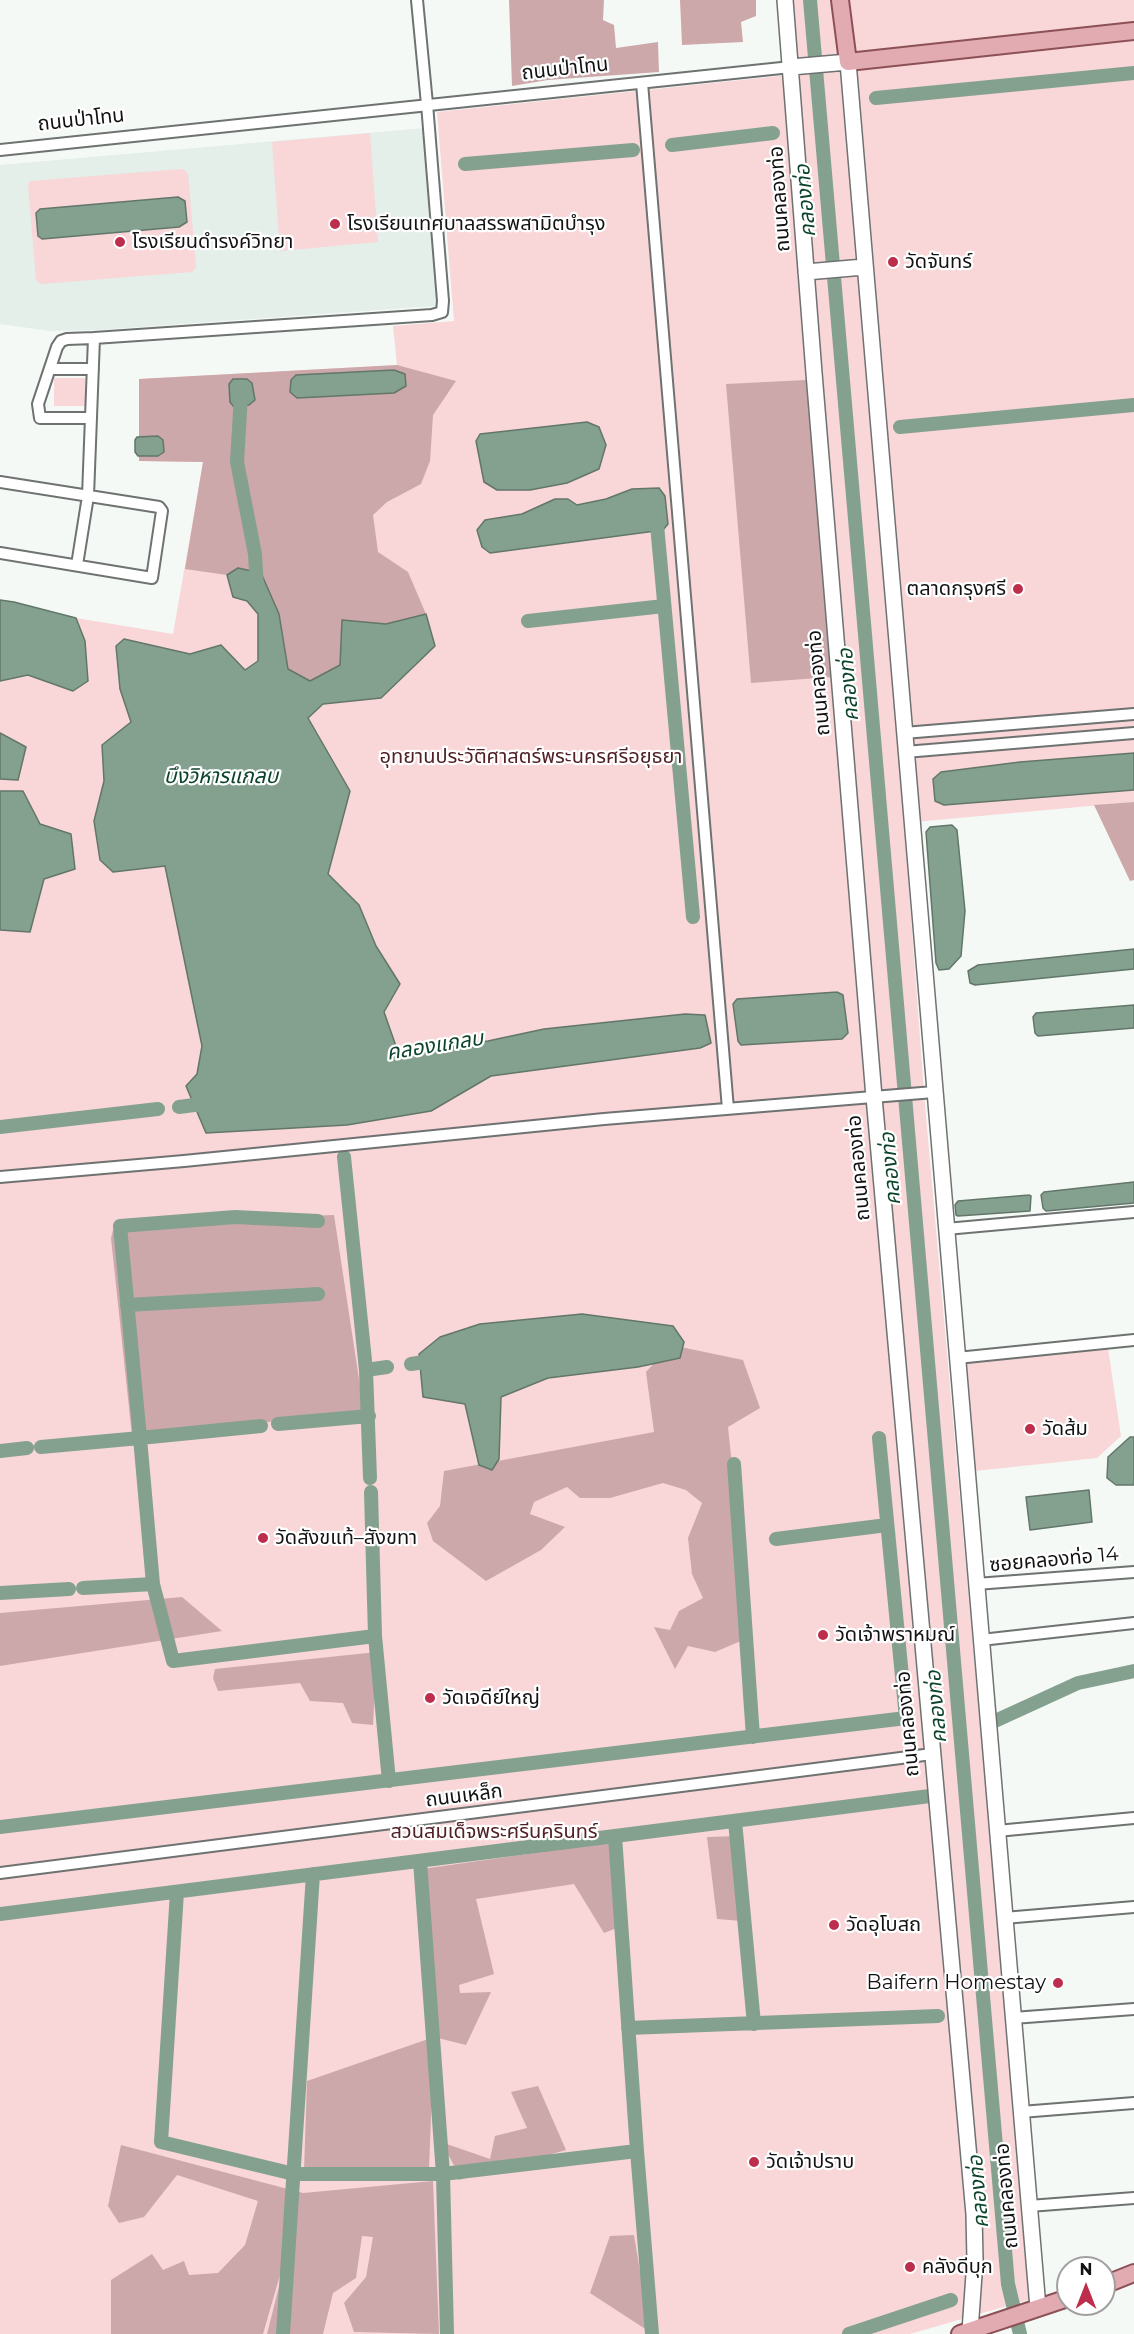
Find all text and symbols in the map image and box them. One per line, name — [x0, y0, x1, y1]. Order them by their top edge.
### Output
street label: ถนนป่าโทน — [520, 52, 610, 86]
street label: ถนนป่าโทน — [36, 103, 126, 137]
street label: ถนนคลองท่อ — [764, 145, 796, 253]
water label: คลองท่อ — [790, 164, 822, 238]
place label: โรงเรียนเทศบาลสรรพสามิตบำรุง — [347, 212, 605, 236]
marker: โรงเรียนเทศบาลสรรพสามิตบำรุง — [328, 217, 342, 231]
place label: โรงเรียนดำรงค์วิทยา — [132, 230, 293, 254]
marker: โรงเรียนดำรงค์วิทยา — [113, 235, 127, 249]
place label: วัดจันทร์ — [905, 250, 972, 274]
marker: วัดจันทร์ — [886, 255, 900, 269]
place label: ตลาดกรุงศรี — [907, 577, 1006, 601]
marker: ตลาดกรุงศรี — [1011, 582, 1025, 596]
street label: ถนนคลองท่อ — [802, 629, 836, 737]
water label: คลองท่อ — [833, 648, 865, 722]
park label: อุทยานประวัติศาสตร์พระนครศรีอยุธยา — [380, 745, 682, 769]
water label: บึงวิหารแกลบ — [164, 764, 278, 790]
water label: คลองแกลบ — [385, 1026, 485, 1066]
street label: ถนนคลองท่อ — [842, 1114, 876, 1222]
water label: คลองท่อ — [875, 1132, 907, 1206]
place label: วัดส้ม — [1042, 1417, 1088, 1441]
marker: วัดส้ม — [1023, 1422, 1037, 1436]
place label: วัดสังขแท้–สังขทา — [275, 1526, 417, 1550]
marker: วัดสังขแท้–สังขทา — [256, 1531, 270, 1545]
street label: ซอยคลองท่อ 14 — [988, 1542, 1120, 1578]
place label: วัดเจ้าพราหมณ์ — [835, 1623, 955, 1647]
marker: วัดเจ้าพราหมณ์ — [816, 1628, 830, 1642]
street label: ถนนคลองท่อ — [891, 1670, 925, 1778]
water label: คลองท่อ — [921, 1670, 953, 1744]
place label: วัดเจดีย์ใหญ่ — [442, 1686, 540, 1710]
marker: วัดเจดีย์ใหญ่ — [423, 1691, 437, 1705]
street label: ถนนเหล็ก — [424, 1779, 504, 1813]
park label: สวนสมเด็จพระศรีนครินทร์ — [390, 1820, 598, 1844]
place label: วัดอุโบสถ — [846, 1913, 921, 1937]
marker: วัดอุโบสถ — [827, 1918, 841, 1932]
place label: Baifern Homestay — [867, 1971, 1046, 1995]
marker: Baifern Homestay — [1051, 1976, 1065, 1990]
street label: ถนนคลองท่อ — [990, 2142, 1024, 2250]
place label: วัดเจ้าปราบ — [766, 2150, 854, 2174]
marker: วัดเจ้าปราบ — [747, 2155, 761, 2169]
water label: คลองท่อ — [963, 2155, 995, 2229]
place label: คลังดีบุก — [922, 2255, 993, 2279]
north arrow — [1056, 2256, 1116, 2316]
marker: คลังดีบุก — [903, 2260, 917, 2274]
text: N — [1080, 2260, 1092, 2279]

